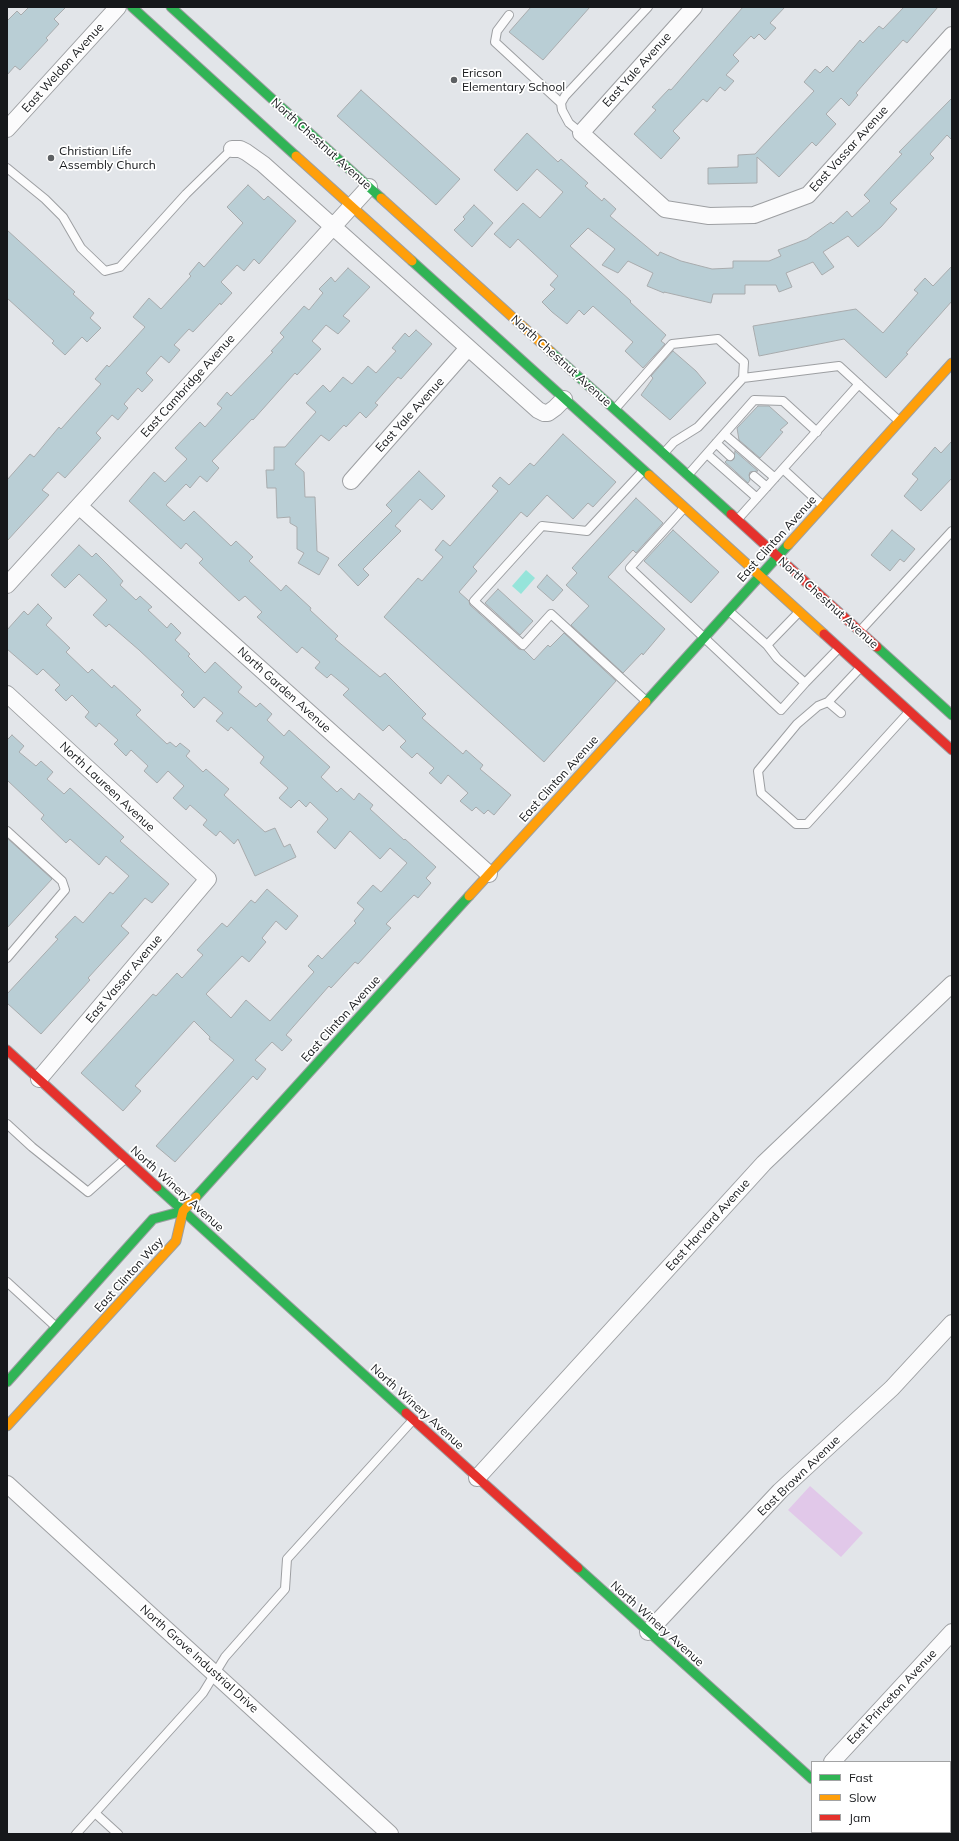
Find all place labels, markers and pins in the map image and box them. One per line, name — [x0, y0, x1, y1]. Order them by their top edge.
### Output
place label: Ericson Elementary School — [462, 66, 565, 94]
marker: Ericson Elementary School — [449, 75, 459, 85]
place label: Christian Life Assembly Church — [59, 144, 156, 172]
marker: Christian Life Assembly Church — [46, 153, 56, 163]

